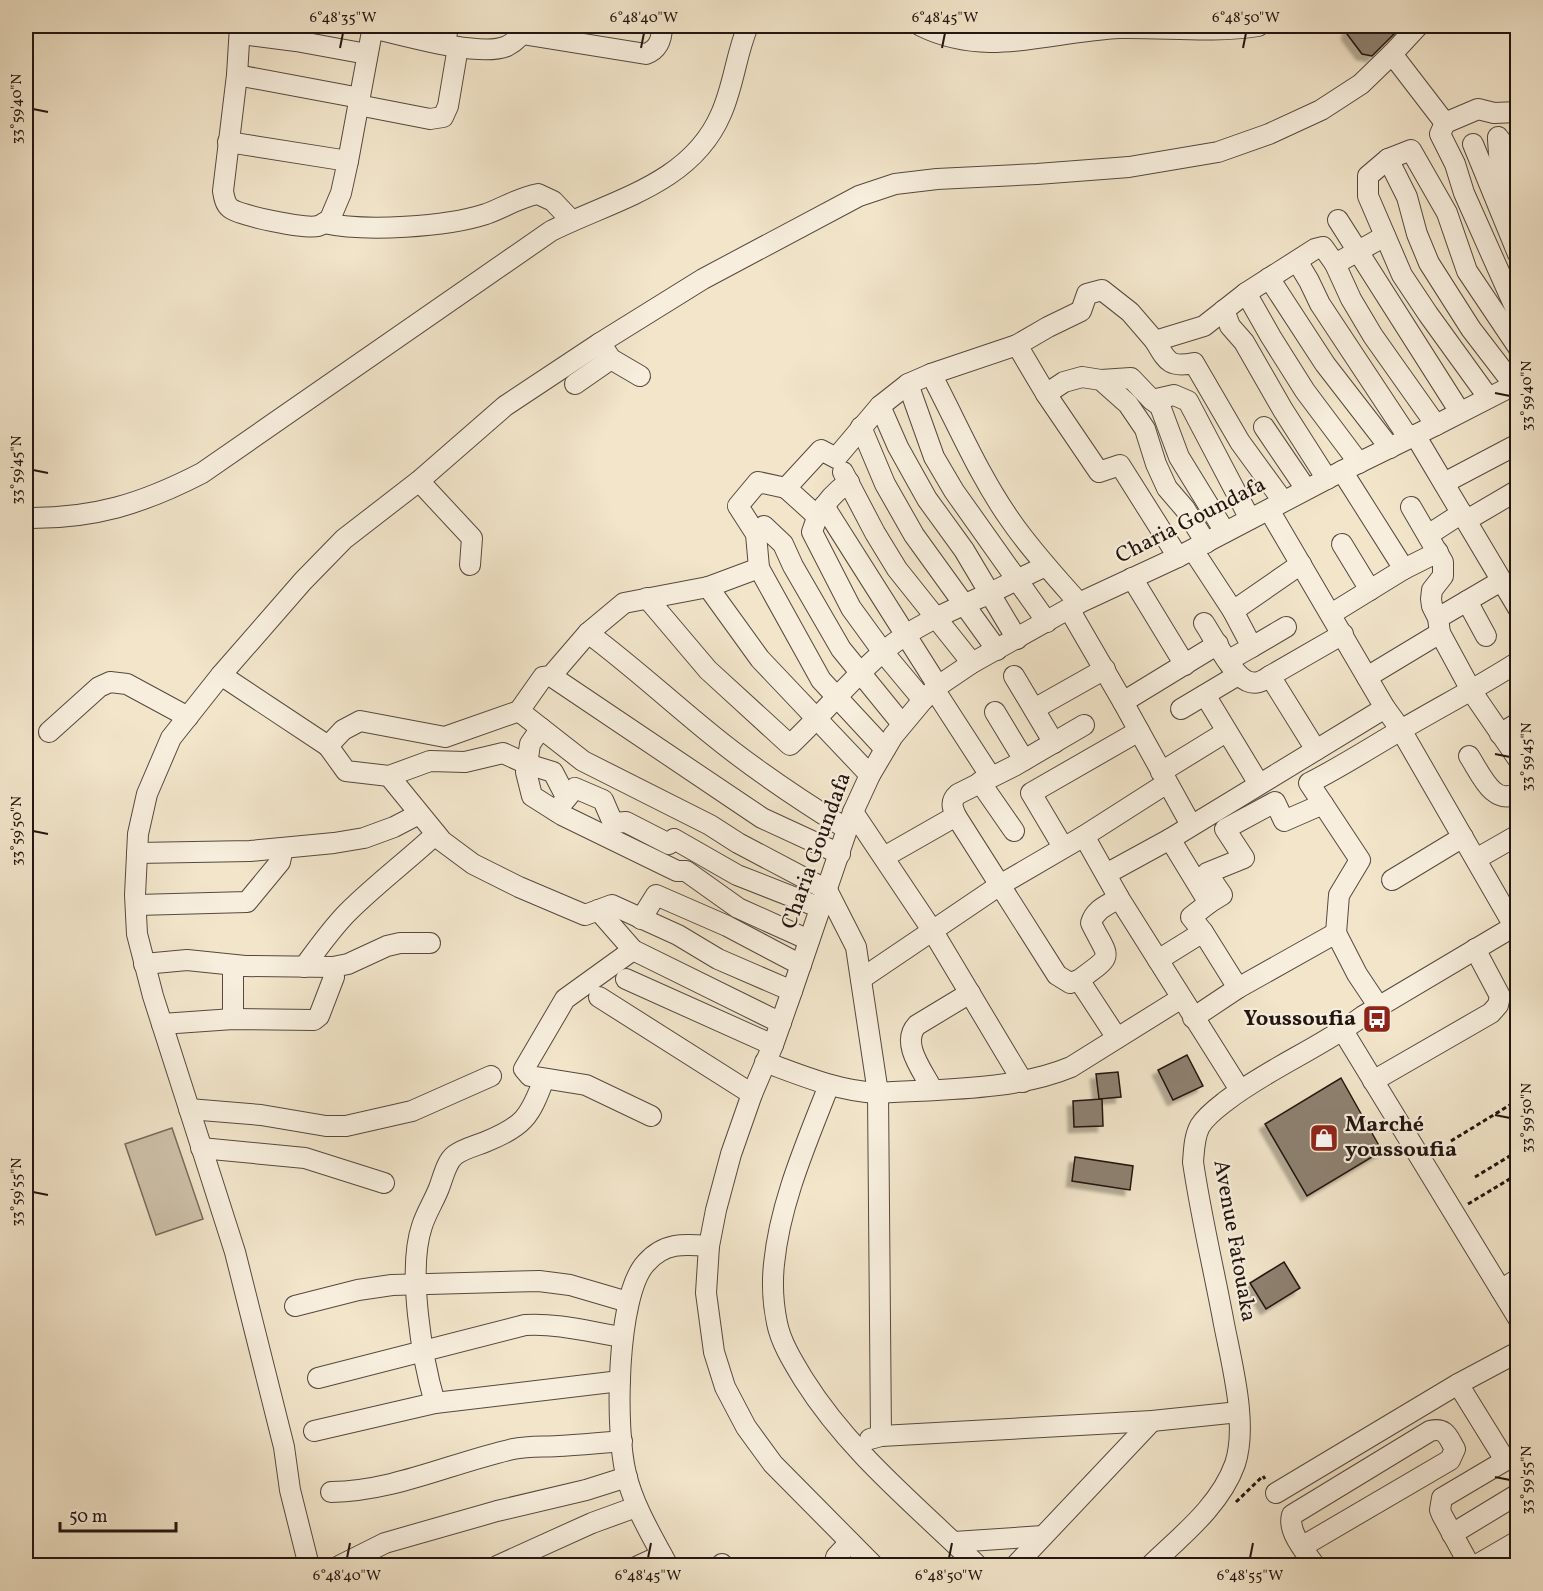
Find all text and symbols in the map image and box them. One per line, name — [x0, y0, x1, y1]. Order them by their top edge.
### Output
text: 6°48'35"W — [309, 8, 377, 29]
text: 6°48'40"W — [610, 8, 678, 29]
text: 6°48'45"W — [912, 8, 978, 29]
text: 6°48'50"W — [1212, 8, 1280, 29]
text: 33°59'40"N — [7, 74, 28, 144]
text: 33°59'40"N — [1517, 361, 1538, 431]
text: 33°59'45"N — [7, 435, 28, 505]
street label: Charia Goundafa — [1111, 470, 1271, 572]
text: 33°59'45"N — [1517, 722, 1538, 792]
street label: Charia Goundafa — [774, 768, 860, 934]
text: 33°59'50"N — [7, 796, 28, 866]
bus stop icon: Youssoufia — [1361, 1003, 1393, 1035]
place label: Youssoufia — [1244, 1004, 1356, 1035]
text: 33°59'50"N — [1517, 1083, 1538, 1153]
place label: Marché youssoufia — [1345, 1110, 1457, 1166]
shop icon: Marché youssoufia — [1308, 1122, 1340, 1154]
text: 33°59'55"N — [7, 1158, 28, 1226]
street label: Avenue Fatouaka — [1205, 1158, 1263, 1324]
text: 33°59'55"N — [1517, 1446, 1538, 1514]
scale bar — [60, 1495, 176, 1533]
text: 50 m — [69, 1505, 108, 1530]
text: 6°48'40"W — [313, 1566, 381, 1587]
text: 6°48'45"W — [615, 1566, 681, 1587]
text: 6°48'50"W — [915, 1566, 983, 1587]
text: 6°48'55"W — [1217, 1566, 1283, 1587]

